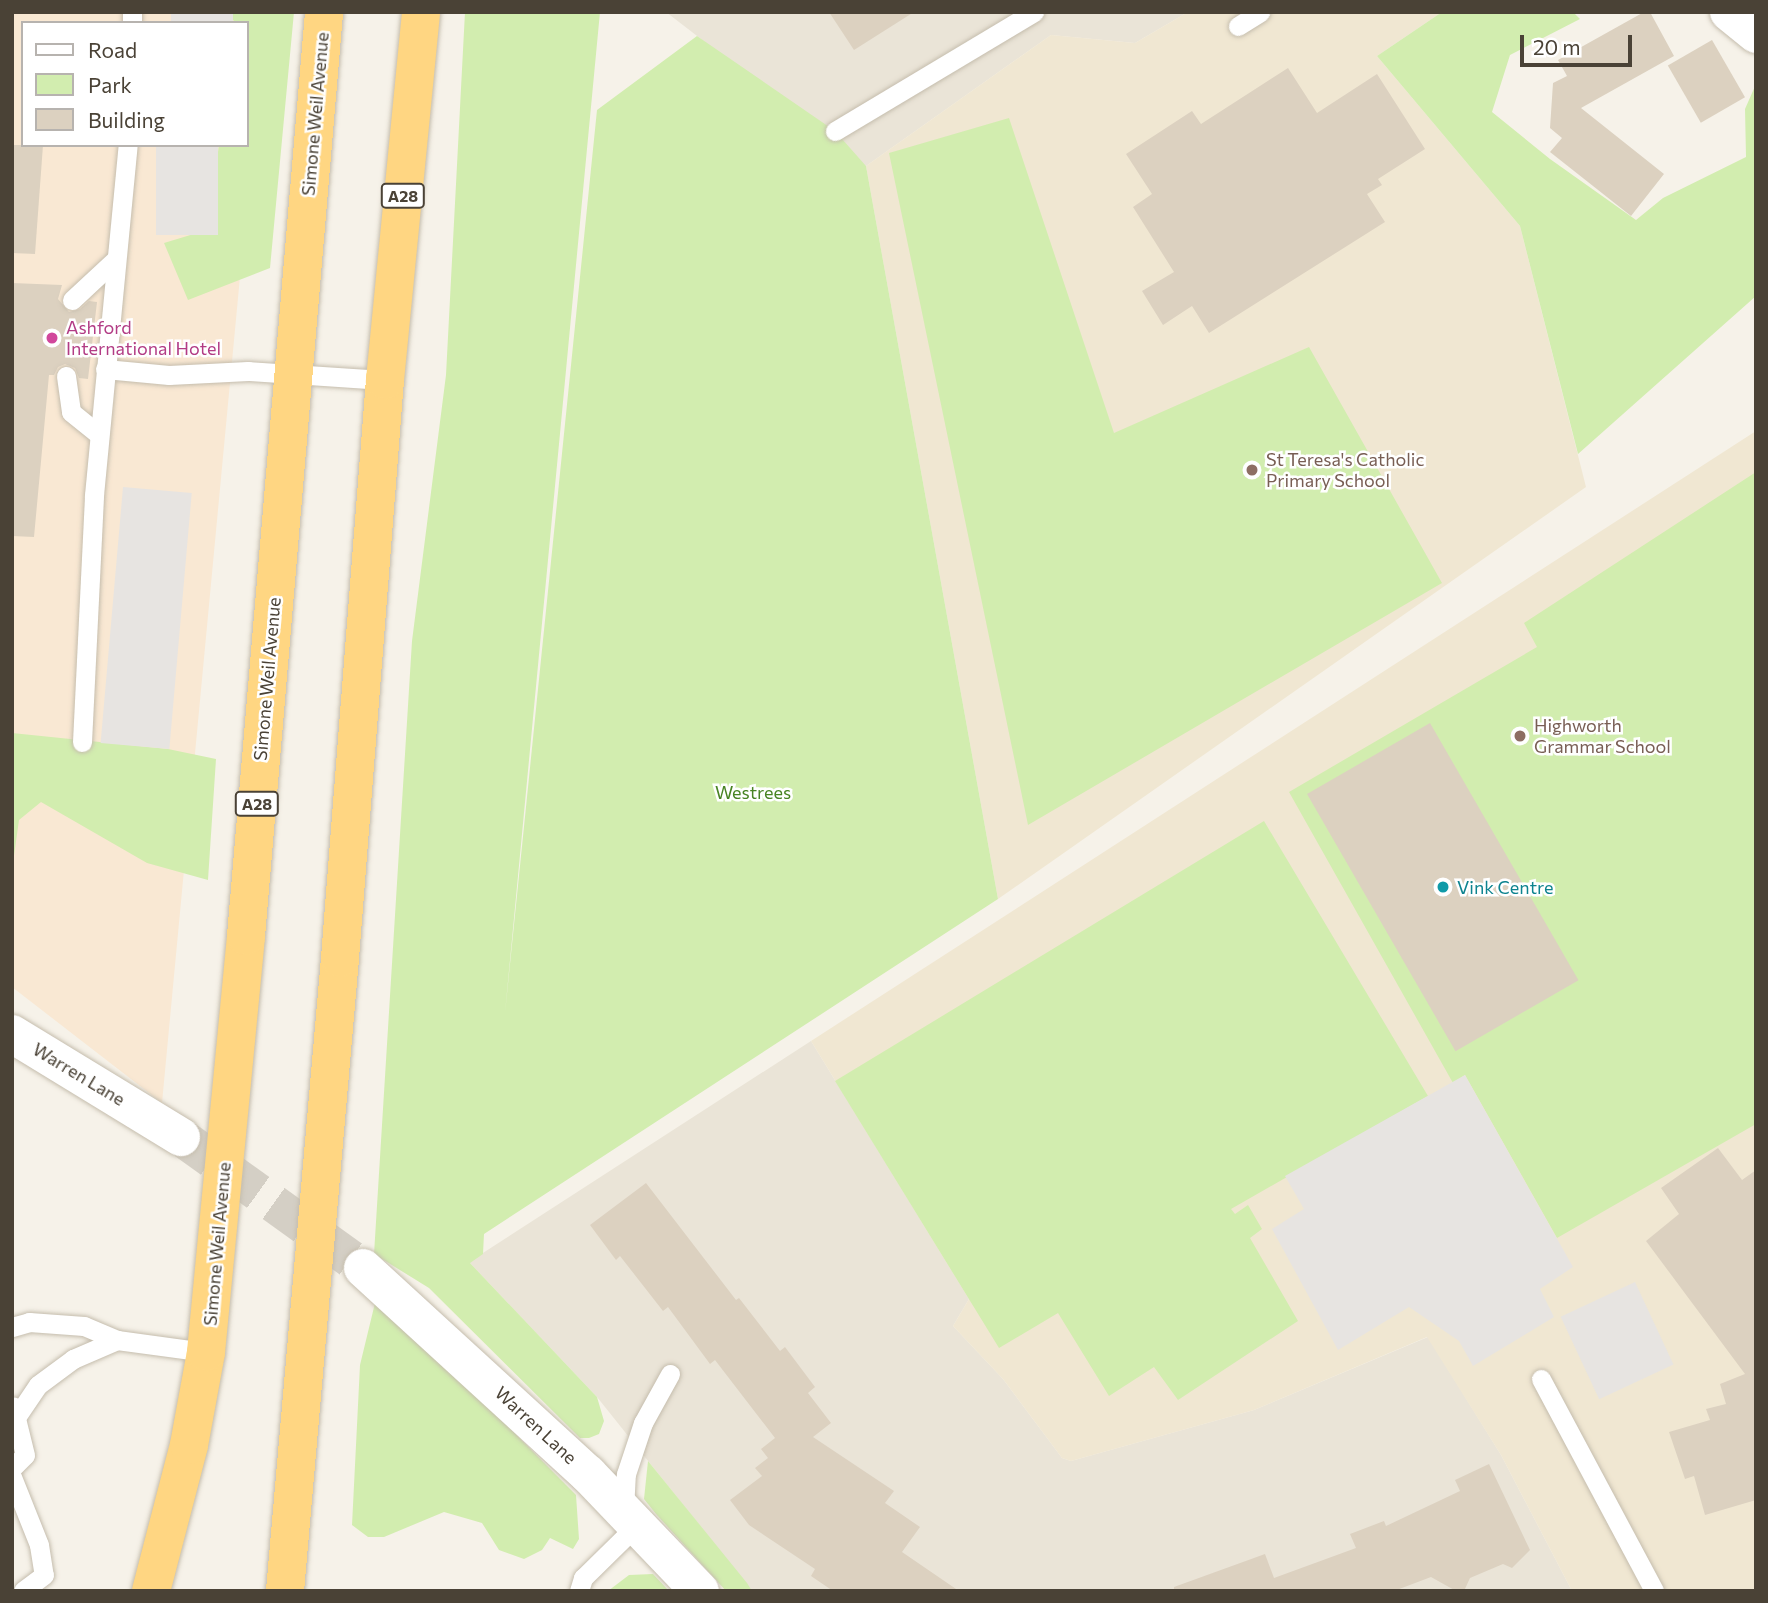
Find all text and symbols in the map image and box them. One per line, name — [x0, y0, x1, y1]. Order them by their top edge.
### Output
legend — [21, 21, 248, 147]
scale bar — [1523, 21, 1635, 65]
street label: Simone Weil Avenue — [297, 31, 333, 197]
text: 20 m — [1533, 34, 1581, 59]
text: Road — [88, 37, 137, 62]
text: Park — [88, 72, 132, 97]
text: Building — [88, 107, 165, 132]
road number: A28 — [380, 184, 426, 208]
place label: Ashford International Hotel — [66, 317, 221, 360]
marker: Ashford International Hotel — [44, 330, 60, 346]
place label: St Teresa's Catholic Primary School — [1266, 449, 1424, 491]
marker: St Teresa's Catholic Primary School — [1244, 462, 1260, 478]
street label: Simone Weil Avenue — [249, 596, 285, 762]
place label: Highworth Grammar School — [1534, 715, 1671, 758]
marker: Highworth Grammar School — [1512, 728, 1528, 744]
park label: Westrees — [715, 781, 791, 803]
road number: A28 — [234, 792, 280, 817]
place label: Vink Centre — [1457, 876, 1553, 898]
marker: Vink Centre — [1435, 879, 1451, 895]
street label: Warren Lane — [29, 1038, 129, 1110]
street label: Simone Weil Avenue — [199, 1161, 235, 1327]
street label: Warren Lane — [491, 1382, 581, 1468]

